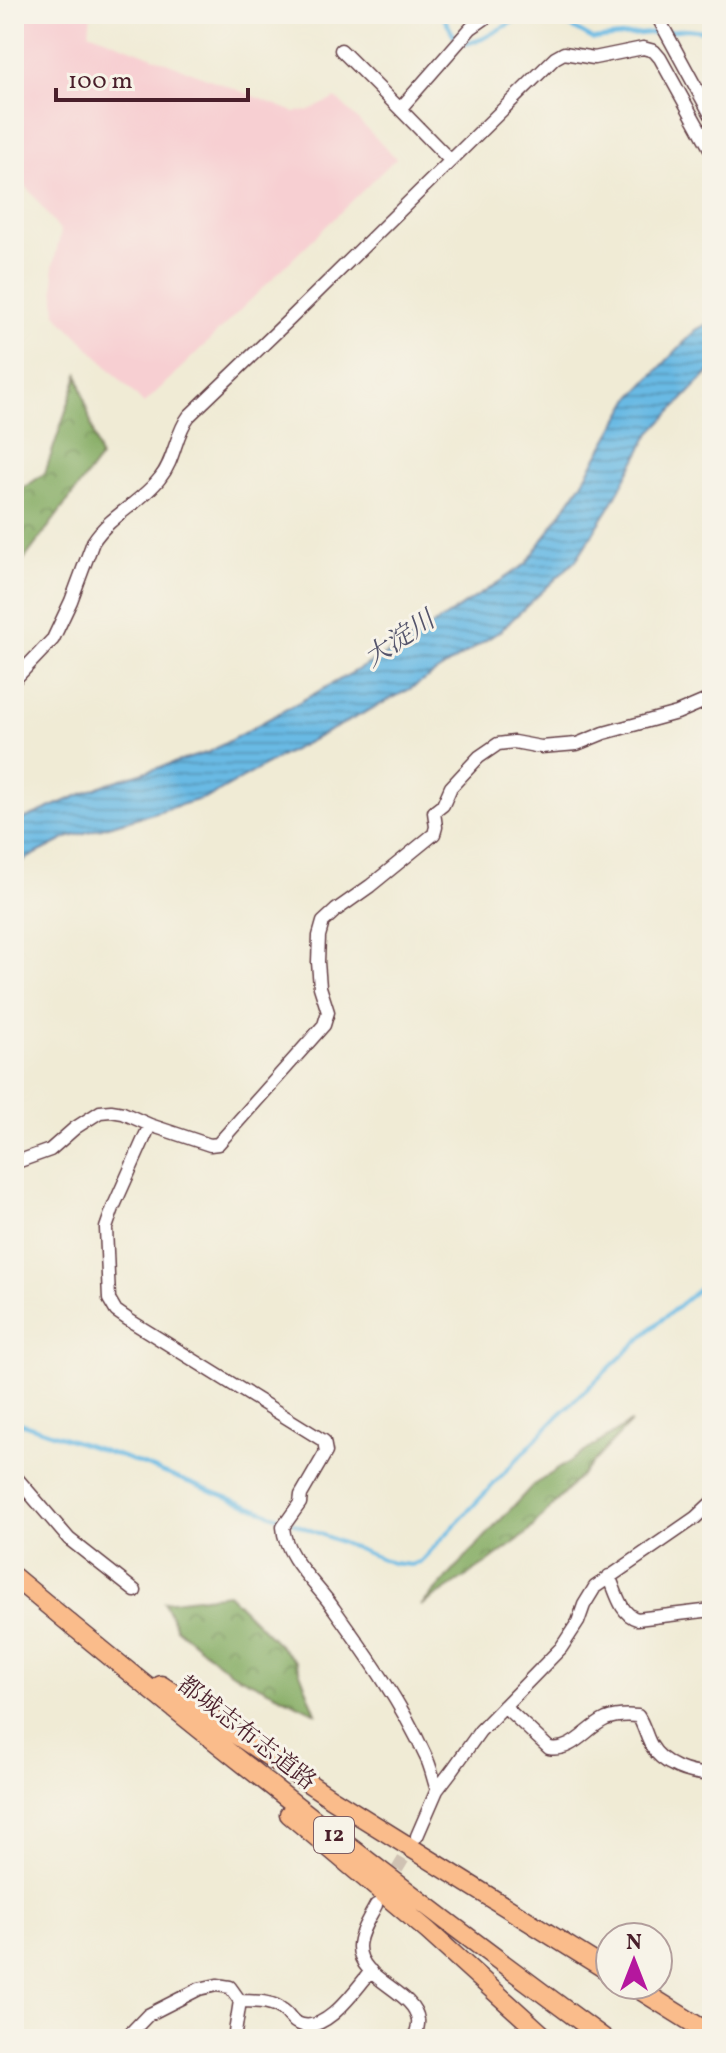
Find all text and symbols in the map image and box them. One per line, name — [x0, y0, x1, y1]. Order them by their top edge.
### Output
scale bar — [56, 52, 248, 102]
text: 100 m — [68, 65, 133, 99]
water label: 大淀川 — [358, 602, 445, 677]
street label: 都城志布志道路 — [169, 1669, 323, 1799]
road number: 12 — [314, 1817, 354, 1853]
north arrow — [594, 1921, 674, 2001]
text: N — [626, 1928, 642, 1959]

